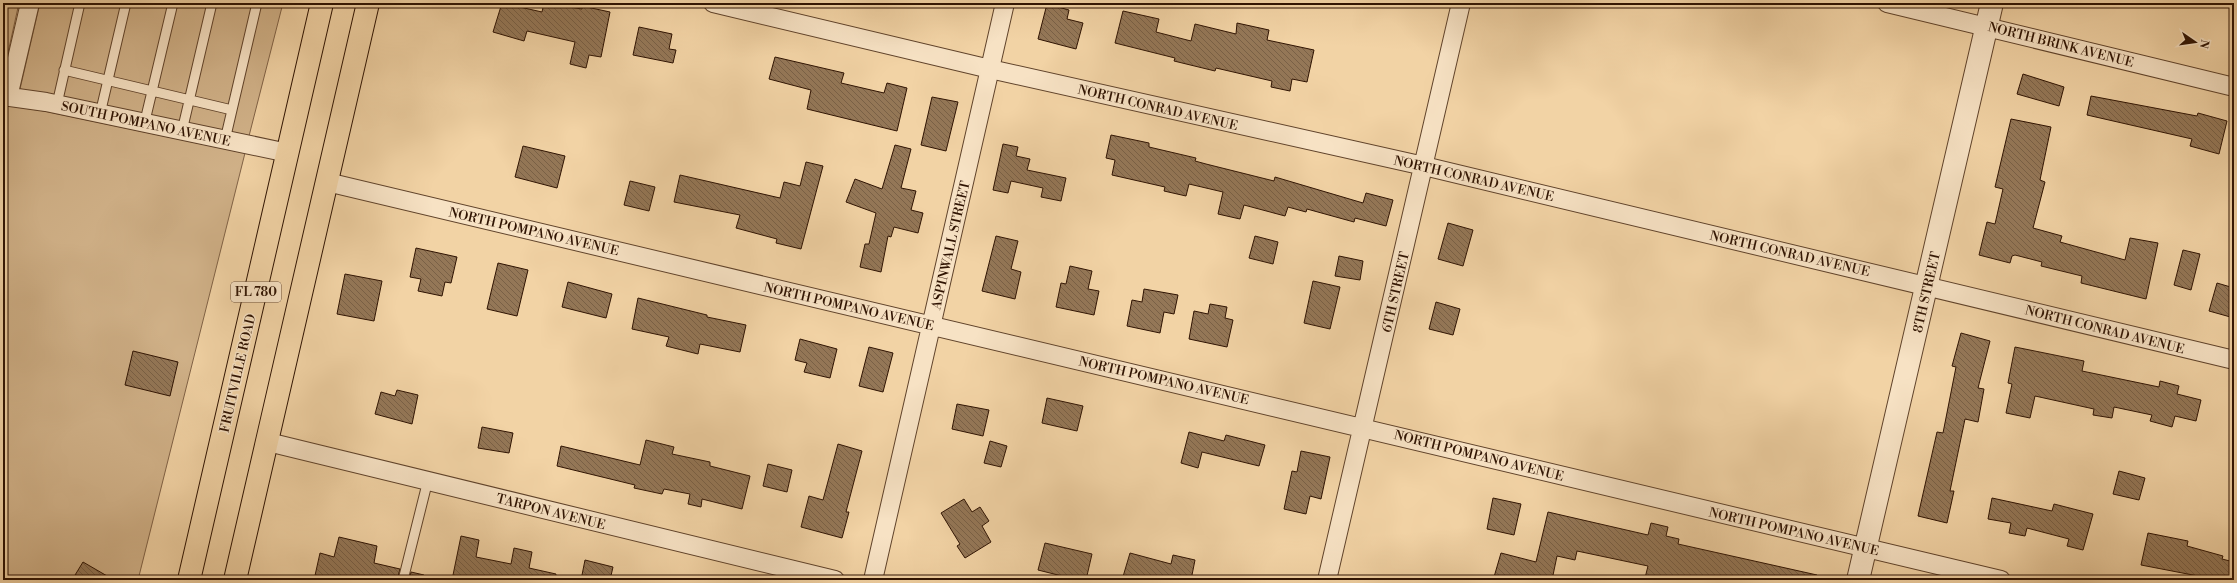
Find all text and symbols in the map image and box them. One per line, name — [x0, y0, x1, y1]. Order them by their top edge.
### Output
street label: NORTH BRINK AVENUE — [1986, 19, 2135, 71]
north arrow — [2175, 22, 2215, 62]
text: N — [2196, 38, 2212, 50]
street label: NORTH CONRAD AVENUE — [1076, 82, 1239, 134]
street label: SOUTH POMPANO AVENUE — [60, 98, 232, 150]
street label: NORTH CONRAD AVENUE — [1392, 153, 1555, 205]
street label: ASPINWALL STREET — [928, 179, 974, 312]
street label: NORTH POMPANO AVENUE — [447, 205, 621, 259]
street label: NORTH CONRAD AVENUE — [1708, 228, 1871, 280]
street label: 6TH STREET — [1379, 250, 1413, 334]
street label: 8TH STREET — [1910, 250, 1944, 334]
street label: NORTH POMPANO AVENUE — [762, 280, 936, 334]
road number: FL 780 — [231, 282, 281, 302]
street label: NORTH CONRAD AVENUE — [2023, 302, 2186, 358]
street label: FRUITVILLE ROAD — [217, 312, 259, 434]
street label: NORTH POMPANO AVENUE — [1077, 354, 1251, 408]
street label: NORTH POMPANO AVENUE — [1392, 427, 1565, 485]
street label: TARPON AVENUE — [495, 491, 607, 533]
street label: NORTH POMPANO AVENUE — [1707, 505, 1881, 559]

